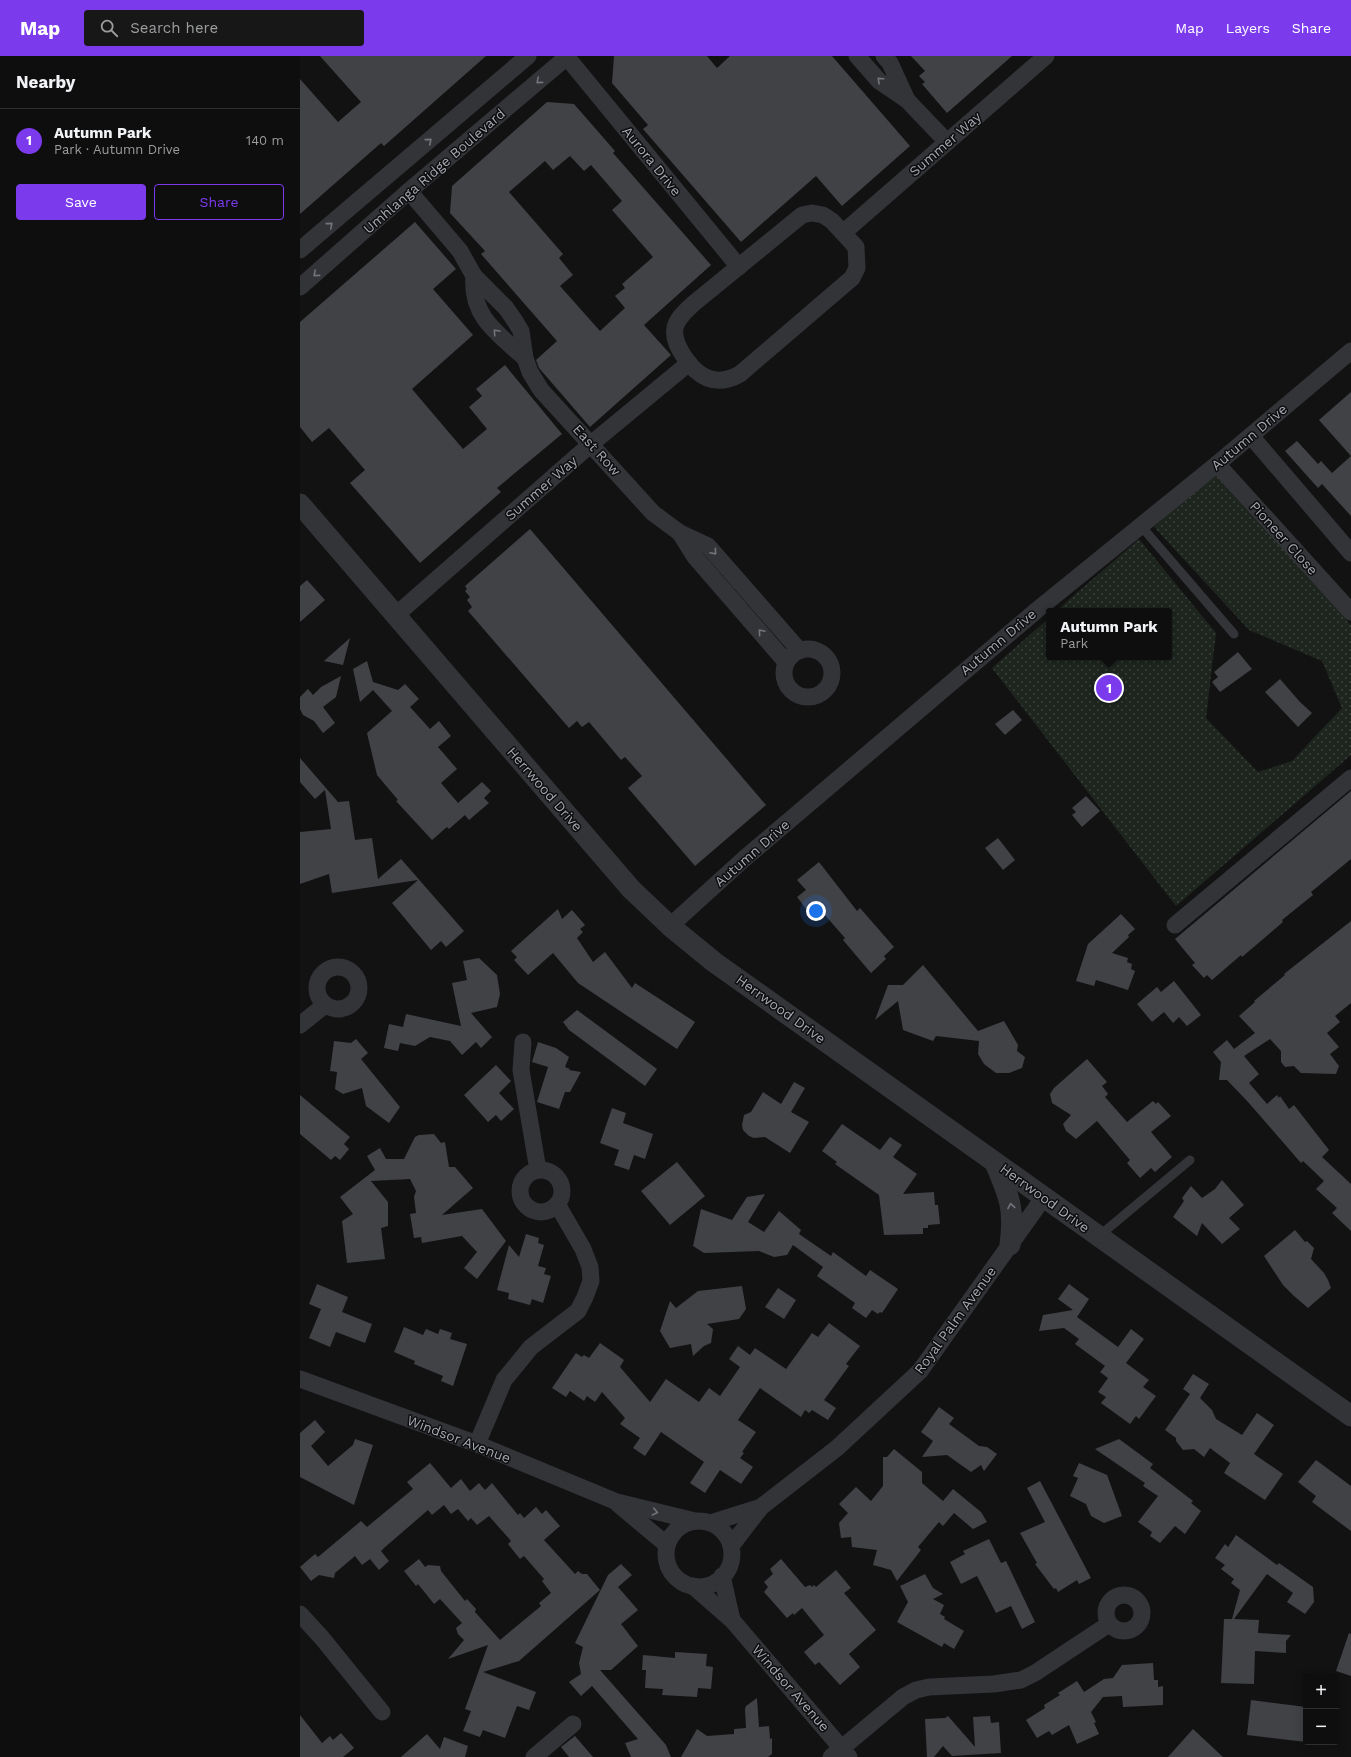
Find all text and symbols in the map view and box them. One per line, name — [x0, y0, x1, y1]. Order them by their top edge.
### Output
search box — [84, 10, 364, 46]
text: Map — [20, 17, 60, 40]
icon: search — [98, 17, 120, 39]
text: Search here — [130, 19, 218, 37]
text: Map — [1175, 20, 1204, 36]
text: Layers — [1226, 20, 1270, 36]
text: Share — [1292, 20, 1331, 36]
text: Nearby — [16, 72, 75, 92]
one-way arrow — [536, 77, 543, 84]
one-way arrow — [877, 78, 885, 85]
street label: Umhlanga Ridge Boulevard — [360, 105, 508, 237]
street label: Summer Way — [906, 108, 985, 179]
street label: Aurora Drive — [619, 123, 685, 199]
text: Autumn Park — [54, 124, 151, 142]
text: 1 — [26, 133, 32, 148]
text: 140 m — [246, 133, 284, 148]
one-way arrow — [424, 138, 431, 145]
text: Park · Autumn Drive — [54, 142, 180, 157]
button: Save — [16, 184, 146, 220]
button: Share — [154, 184, 284, 220]
one-way arrow — [325, 222, 332, 229]
one-way arrow — [313, 269, 320, 276]
one-way arrow — [493, 329, 501, 337]
street label: Autumn Drive — [1208, 401, 1290, 473]
street label: East Row — [570, 421, 624, 479]
street label: Summer Way — [502, 452, 581, 523]
street label: Pioneer Close — [1247, 498, 1321, 578]
one-way arrow — [709, 548, 716, 555]
street label: Autumn Drive — [957, 606, 1039, 678]
popup — [1046, 608, 1172, 660]
text: Autumn Park — [1060, 618, 1158, 636]
one-way arrow — [758, 630, 765, 637]
text: Park — [1060, 636, 1088, 651]
pin: 1 — [1096, 673, 1122, 703]
street label: Herrwood Drive — [504, 744, 586, 834]
street label: Autumn Drive — [711, 816, 793, 890]
your location — [806, 901, 826, 921]
street label: Herrwood Drive — [733, 971, 829, 1047]
street label: Herrwood Drive — [997, 1160, 1093, 1236]
one-way arrow — [1007, 1203, 1016, 1209]
street label: Royal Palm Avenue — [911, 1263, 999, 1377]
street label: Windsor Avenue — [405, 1412, 513, 1466]
one-way arrow — [651, 1507, 658, 1515]
street label: Windsor Avenue — [749, 1641, 833, 1735]
map controls — [1303, 1673, 1339, 1745]
button: + — [1303, 1673, 1339, 1709]
button: − — [1303, 1709, 1339, 1745]

